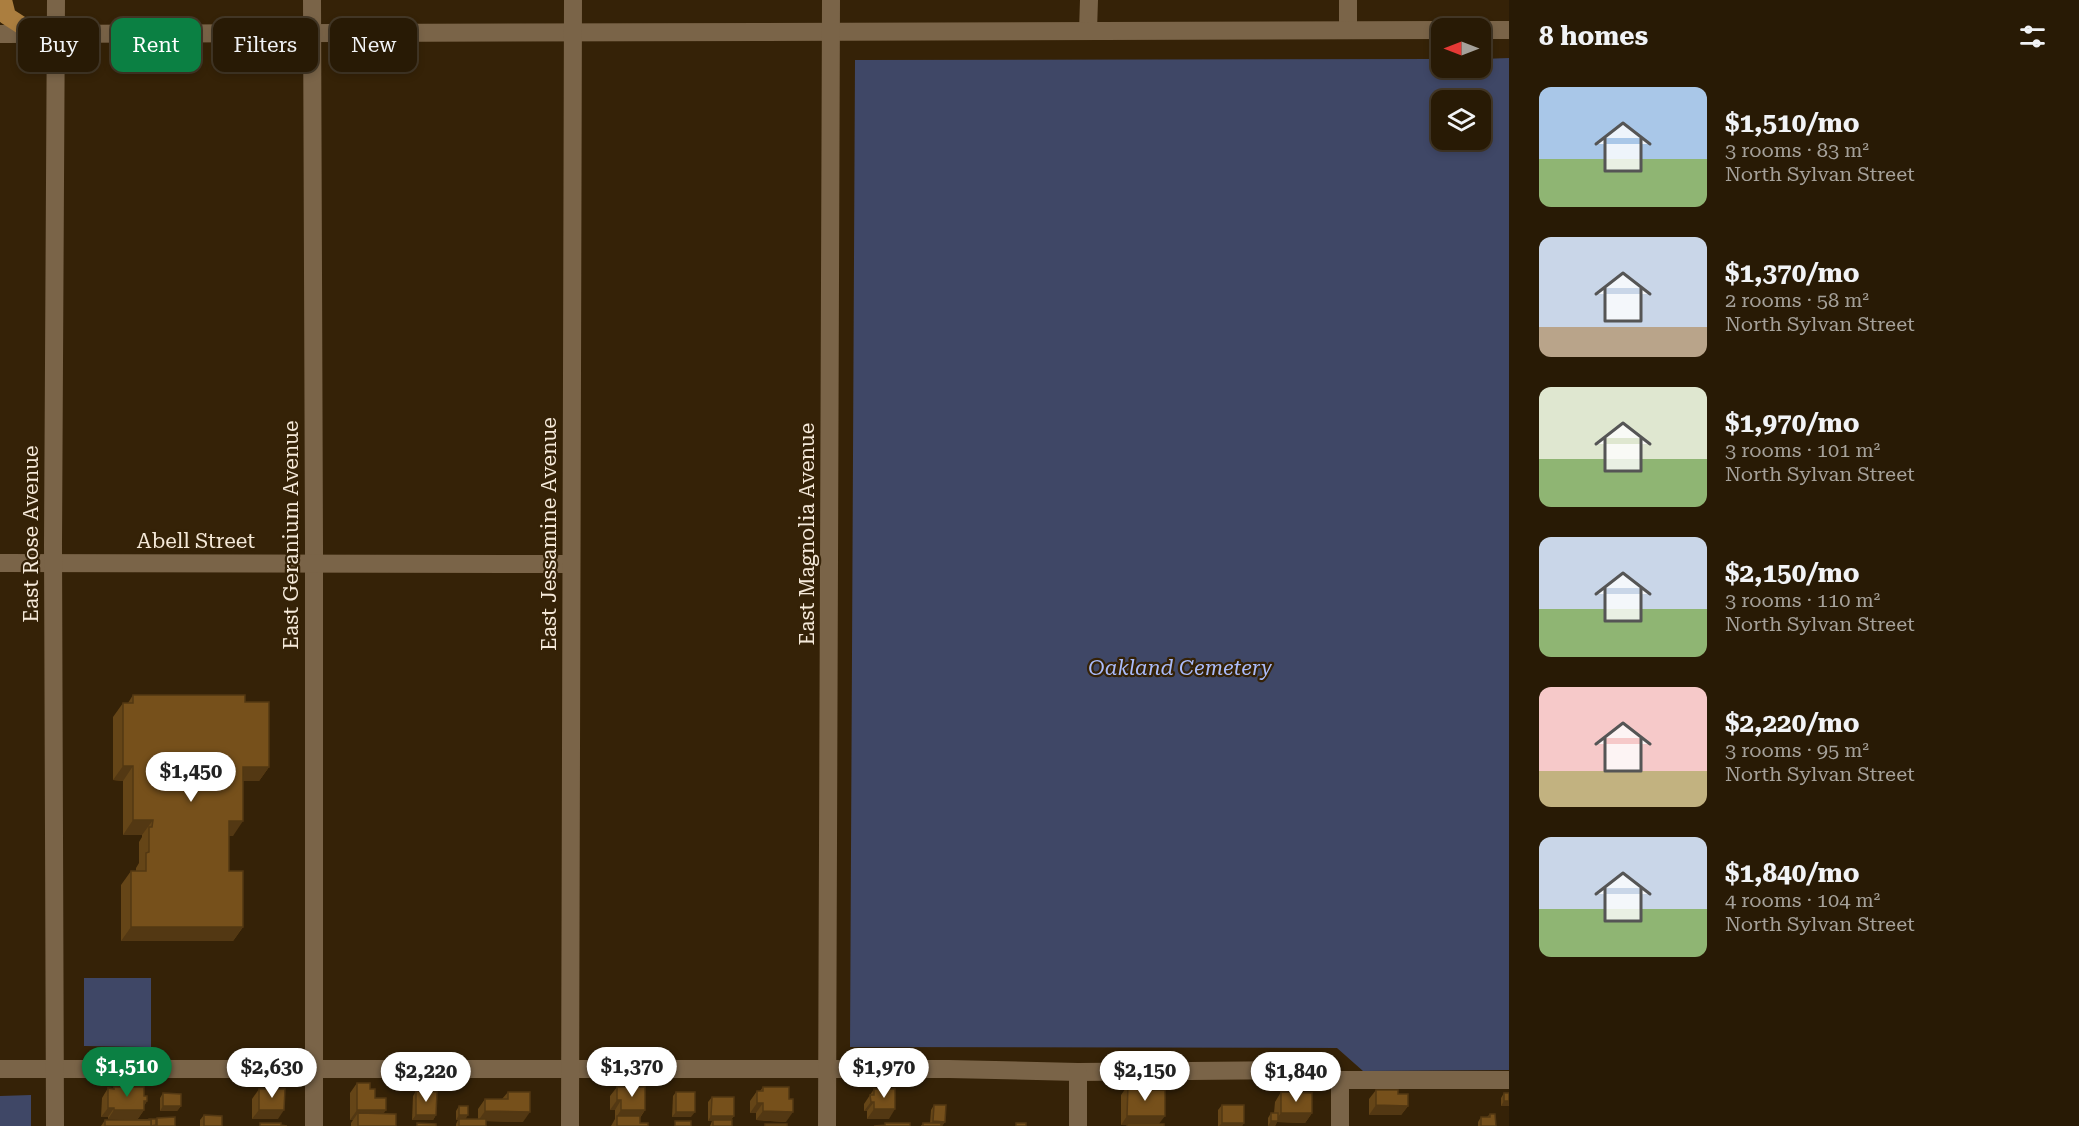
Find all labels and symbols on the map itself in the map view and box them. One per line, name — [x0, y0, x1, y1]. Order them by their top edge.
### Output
north arrow — [1431, 18, 1491, 78]
street label: East Jessamine Avenue — [537, 417, 561, 651]
street label: East Geranium Avenue — [279, 420, 303, 650]
street label: East Magnolia Avenue — [795, 423, 819, 645]
street label: East Rose Avenue — [19, 445, 43, 623]
street label: Abell Street — [137, 529, 255, 553]
park label: Oakland Cemetery — [1088, 656, 1272, 680]
pin: $1,450 — [142, 752, 240, 803]
pin: $1,510 — [78, 1047, 176, 1098]
pin: $1,370 — [583, 1047, 681, 1098]
pin: $2,630 — [223, 1048, 321, 1099]
pin: $1,970 — [835, 1048, 933, 1099]
pin: $2,150 — [1096, 1051, 1194, 1102]
pin: $2,220 — [377, 1052, 475, 1103]
pin: $1,840 — [1247, 1052, 1345, 1103]

